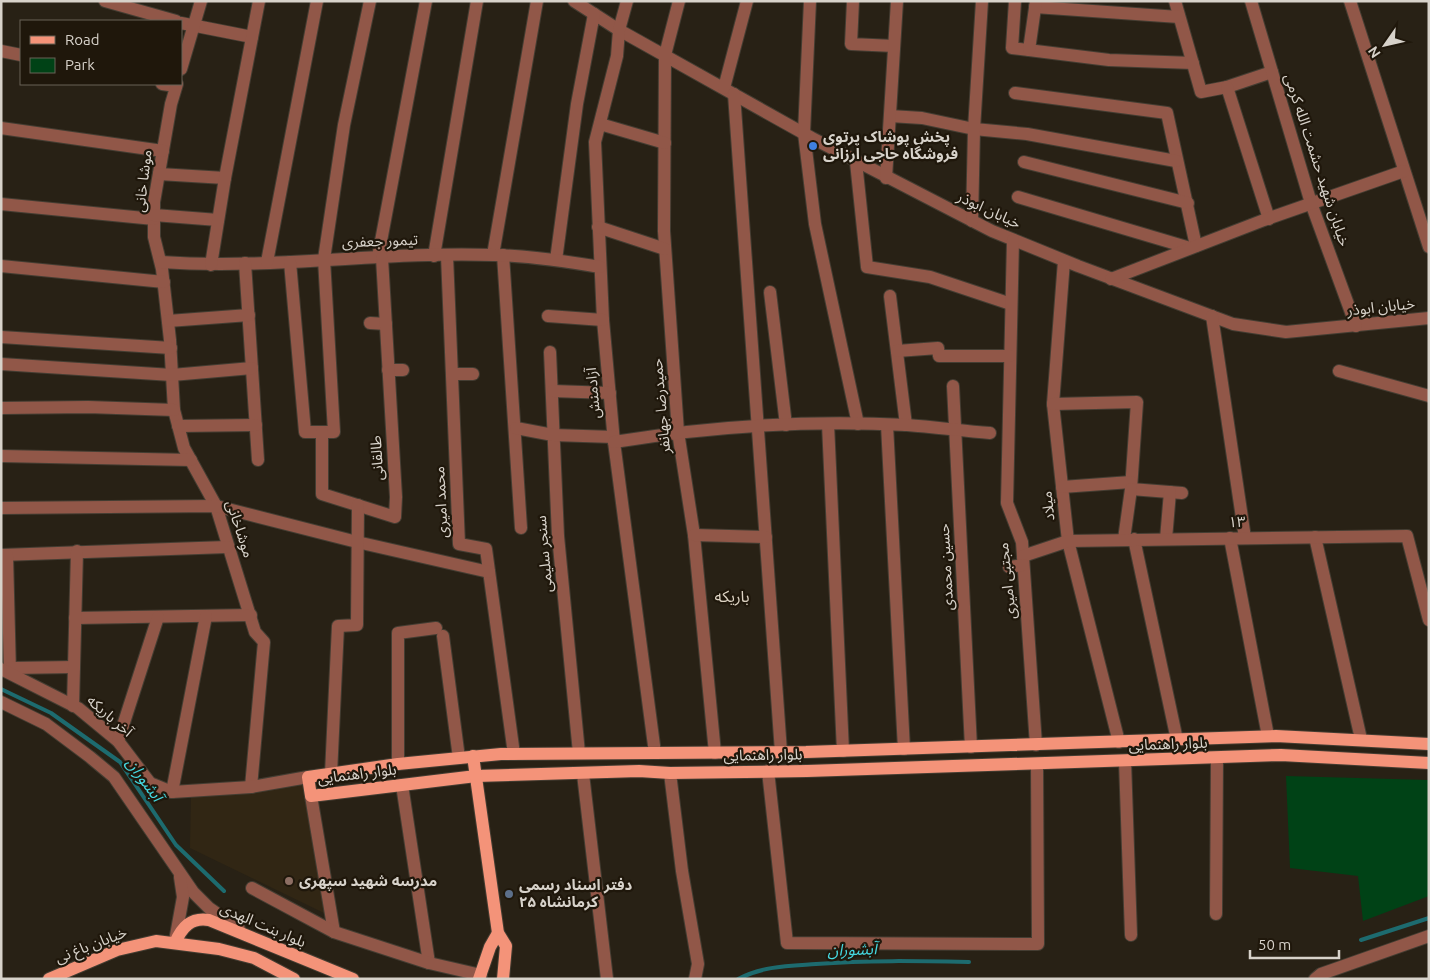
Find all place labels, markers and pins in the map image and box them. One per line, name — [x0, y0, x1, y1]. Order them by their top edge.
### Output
place label: پخش پوشاک پرتوی فروشگاه حاجی ارزانی — [823, 128, 958, 163]
marker: پخش پوشاک پرتوی فروشگاه حاجی ارزانی — [807, 140, 819, 152]
place label: مدرسه شهید سپهری — [299, 872, 437, 891]
marker: مدرسه شهید سپهری — [283, 875, 295, 887]
place label: دفتر اسناد رسمی ۲۵ کرمانشاه — [519, 876, 632, 911]
marker: دفتر اسناد رسمی ۲۵ کرمانشاه — [503, 888, 515, 900]

